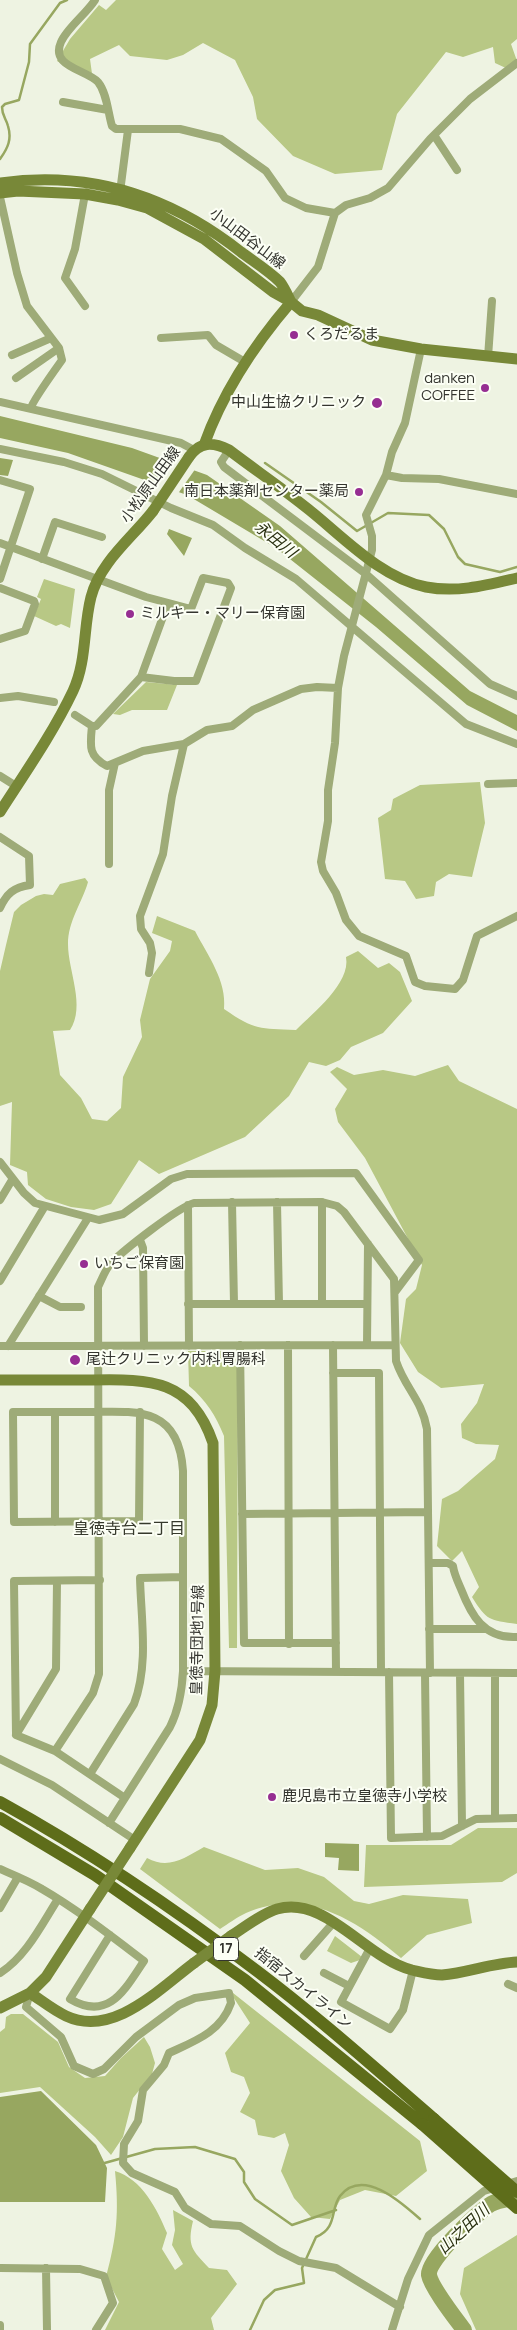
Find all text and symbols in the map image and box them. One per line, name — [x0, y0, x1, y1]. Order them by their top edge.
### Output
street label: 小山田谷山線 — [206, 205, 288, 273]
place label: くろだるま — [304, 326, 379, 344]
marker: くろだるま — [288, 329, 300, 341]
place label: danken COFFEE — [421, 370, 475, 405]
marker: danken COFFEE — [479, 382, 491, 394]
place label: 中山生協クリニック — [231, 394, 366, 412]
marker: 中山生協クリニック — [370, 396, 384, 410]
street label: 小松原山田線 — [117, 443, 185, 527]
place label: 南日本薬剤センター薬局 — [184, 483, 349, 501]
marker: 南日本薬剤センター薬局 — [353, 486, 365, 498]
water label: 永田川 — [250, 517, 300, 563]
place label: ミルキー・マリー保育園 — [140, 605, 305, 623]
marker: ミルキー・マリー保育園 — [124, 608, 136, 620]
place label: いちご保育園 — [94, 1255, 184, 1273]
marker: いちご保育園 — [78, 1258, 90, 1270]
place label: 尾辻クリニック内科胃腸科 — [86, 1351, 266, 1369]
marker: 尾辻クリニック内科胃腸科 — [68, 1353, 82, 1367]
district label: 皇徳寺台二丁目 — [73, 1520, 185, 1540]
street label: 皇徳寺団地1号線 — [188, 1584, 208, 1696]
place label: 鹿児島市立皇徳寺小学校 — [282, 1788, 447, 1806]
marker: 鹿児島市立皇徳寺小学校 — [266, 1791, 278, 1803]
road number: 17 — [214, 1938, 238, 1960]
street label: 指宿スカイライン — [251, 1944, 355, 2034]
water label: 山之田川 — [434, 2201, 494, 2259]

